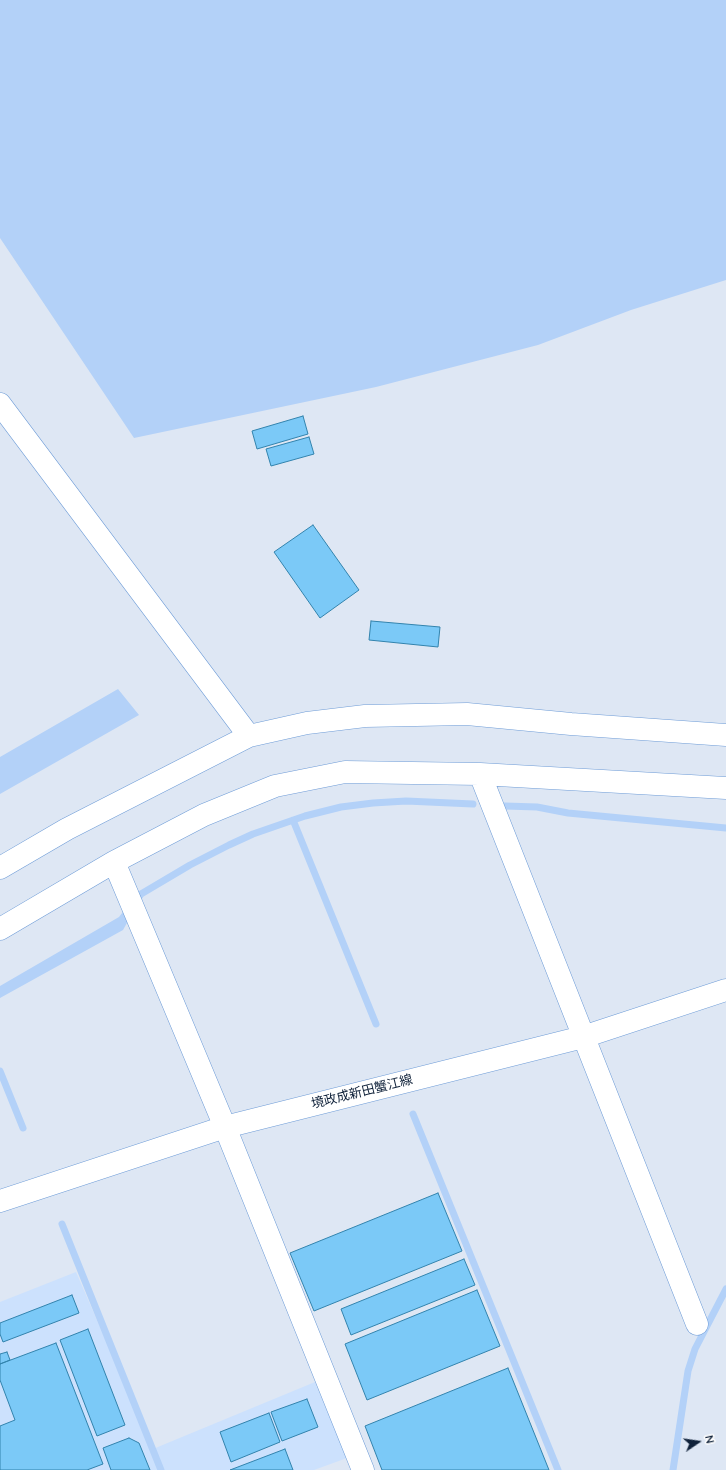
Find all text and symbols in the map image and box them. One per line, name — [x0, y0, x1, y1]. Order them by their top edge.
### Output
street label: 境政成新田蟹江線 — [310, 1072, 414, 1112]
north arrow — [678, 1422, 718, 1462]
text: N — [702, 1434, 717, 1445]

